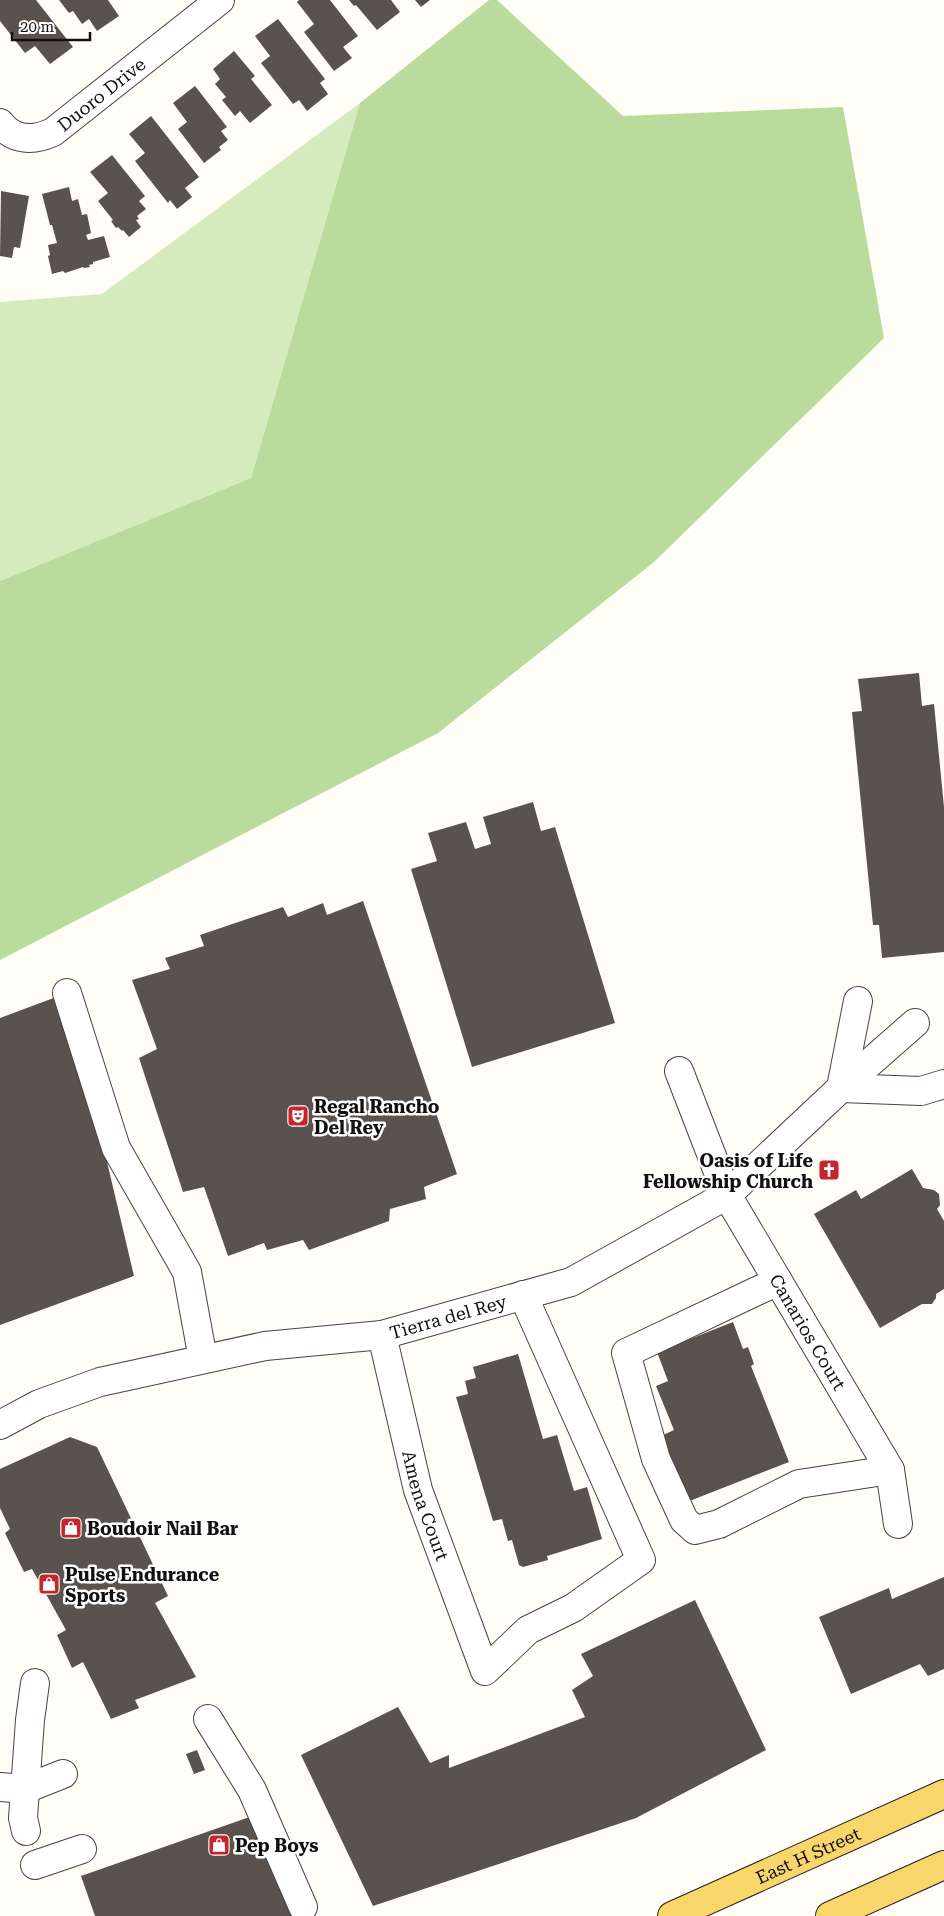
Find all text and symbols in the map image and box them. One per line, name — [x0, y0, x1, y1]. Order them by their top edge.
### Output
scale bar — [12, 10, 90, 42]
text: 20 m — [20, 18, 55, 36]
street label: Duoro Drive — [53, 53, 149, 135]
place label: Regal Rancho Del Rey — [314, 1096, 440, 1138]
theatre icon: Regal Rancho Del Rey — [286, 1104, 310, 1128]
place label: Oasis of Life Fellowship Church — [643, 1150, 813, 1192]
church icon: Oasis of Life Fellowship Church — [817, 1158, 841, 1182]
street label: Canarios Court — [766, 1270, 851, 1394]
street label: Tierra del Rey — [387, 1290, 509, 1343]
street label: Amena Court — [399, 1448, 454, 1563]
shop icon: Boudoir Nail Bar — [59, 1516, 83, 1540]
place label: Boudoir Nail Bar — [87, 1518, 238, 1539]
place label: Pulse Endurance Sports — [65, 1564, 220, 1606]
shop icon: Pulse Endurance Sports — [37, 1572, 61, 1596]
street label: East H Street — [752, 1822, 864, 1888]
shop icon: Pep Boys — [207, 1833, 231, 1857]
place label: Pep Boys — [235, 1835, 319, 1856]

